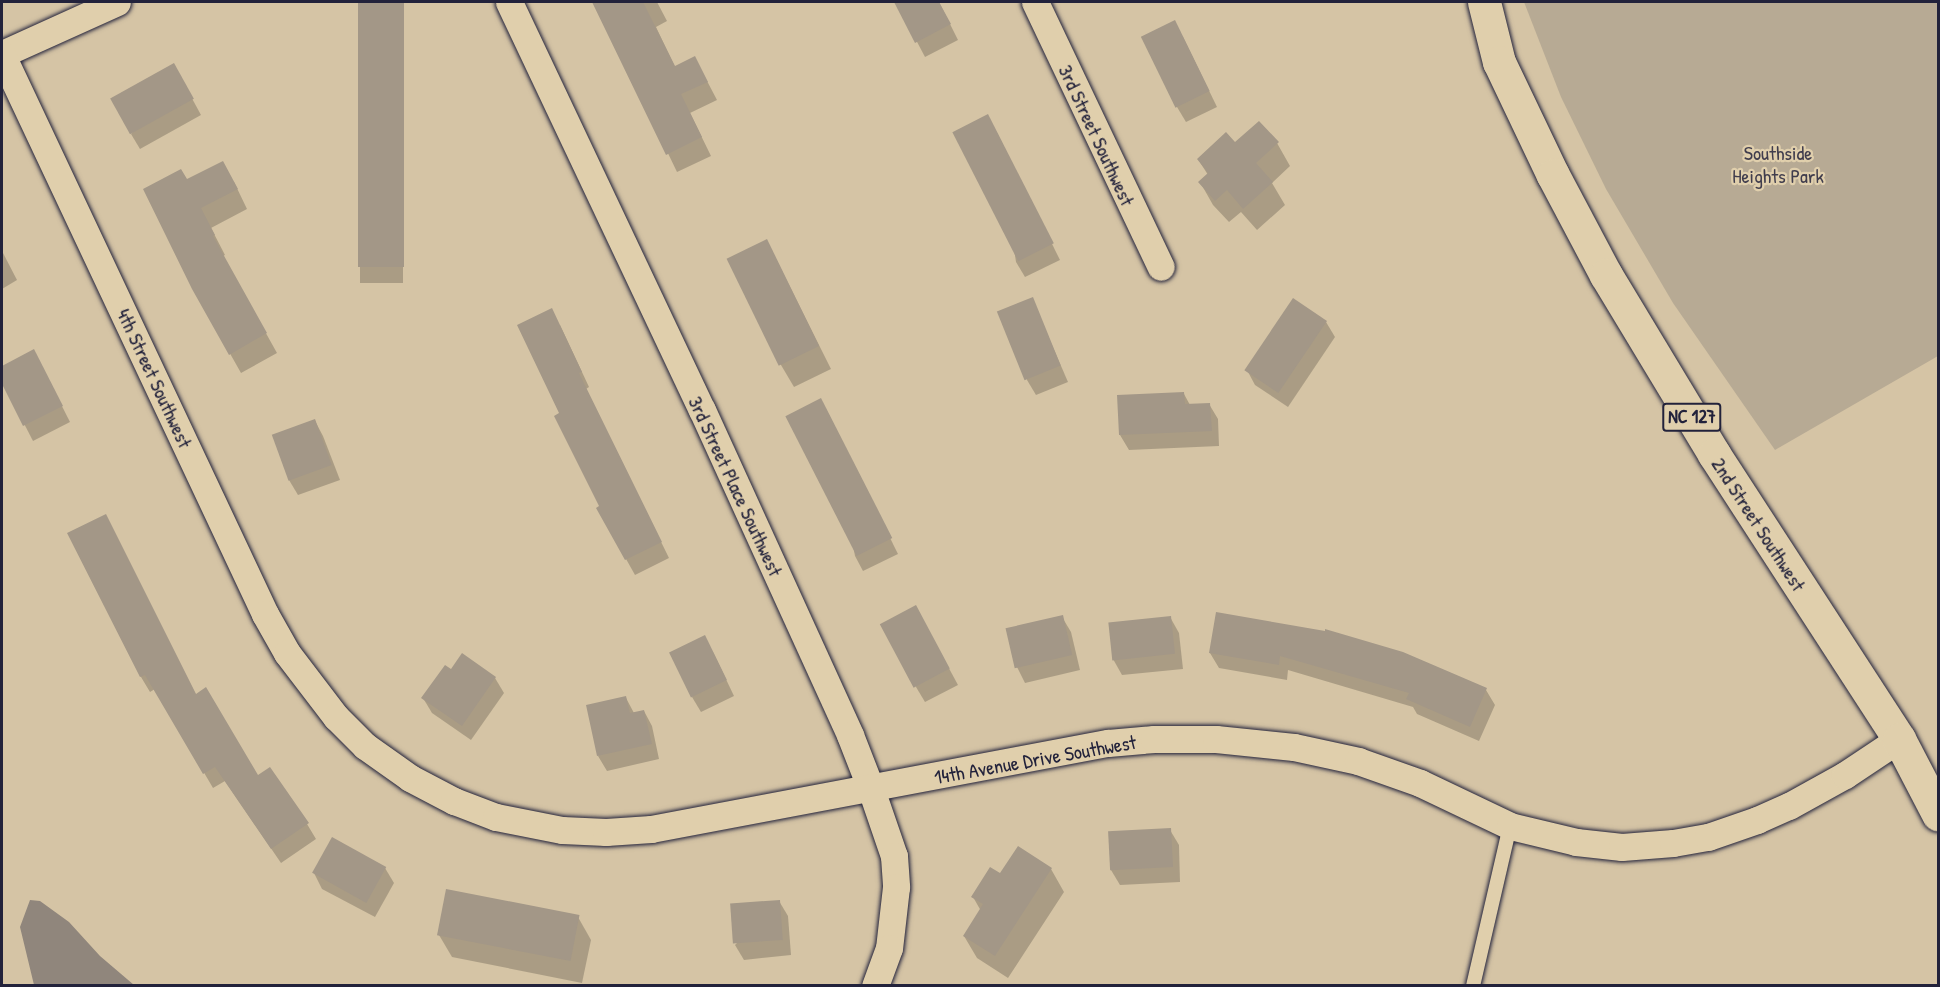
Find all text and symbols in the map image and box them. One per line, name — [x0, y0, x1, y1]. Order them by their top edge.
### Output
street label: 3rd Street Southwest — [1054, 61, 1140, 209]
park label: Southside Heights Park — [1732, 140, 1824, 187]
street label: 4th Street Southwest — [112, 305, 198, 451]
street label: 3rd Street Place Southwest — [684, 392, 788, 580]
road number: NC 127 — [1662, 402, 1722, 432]
street label: 2nd Street Southwest — [1707, 453, 1811, 595]
street label: 14th Avenue Drive Southwest — [932, 729, 1138, 789]

